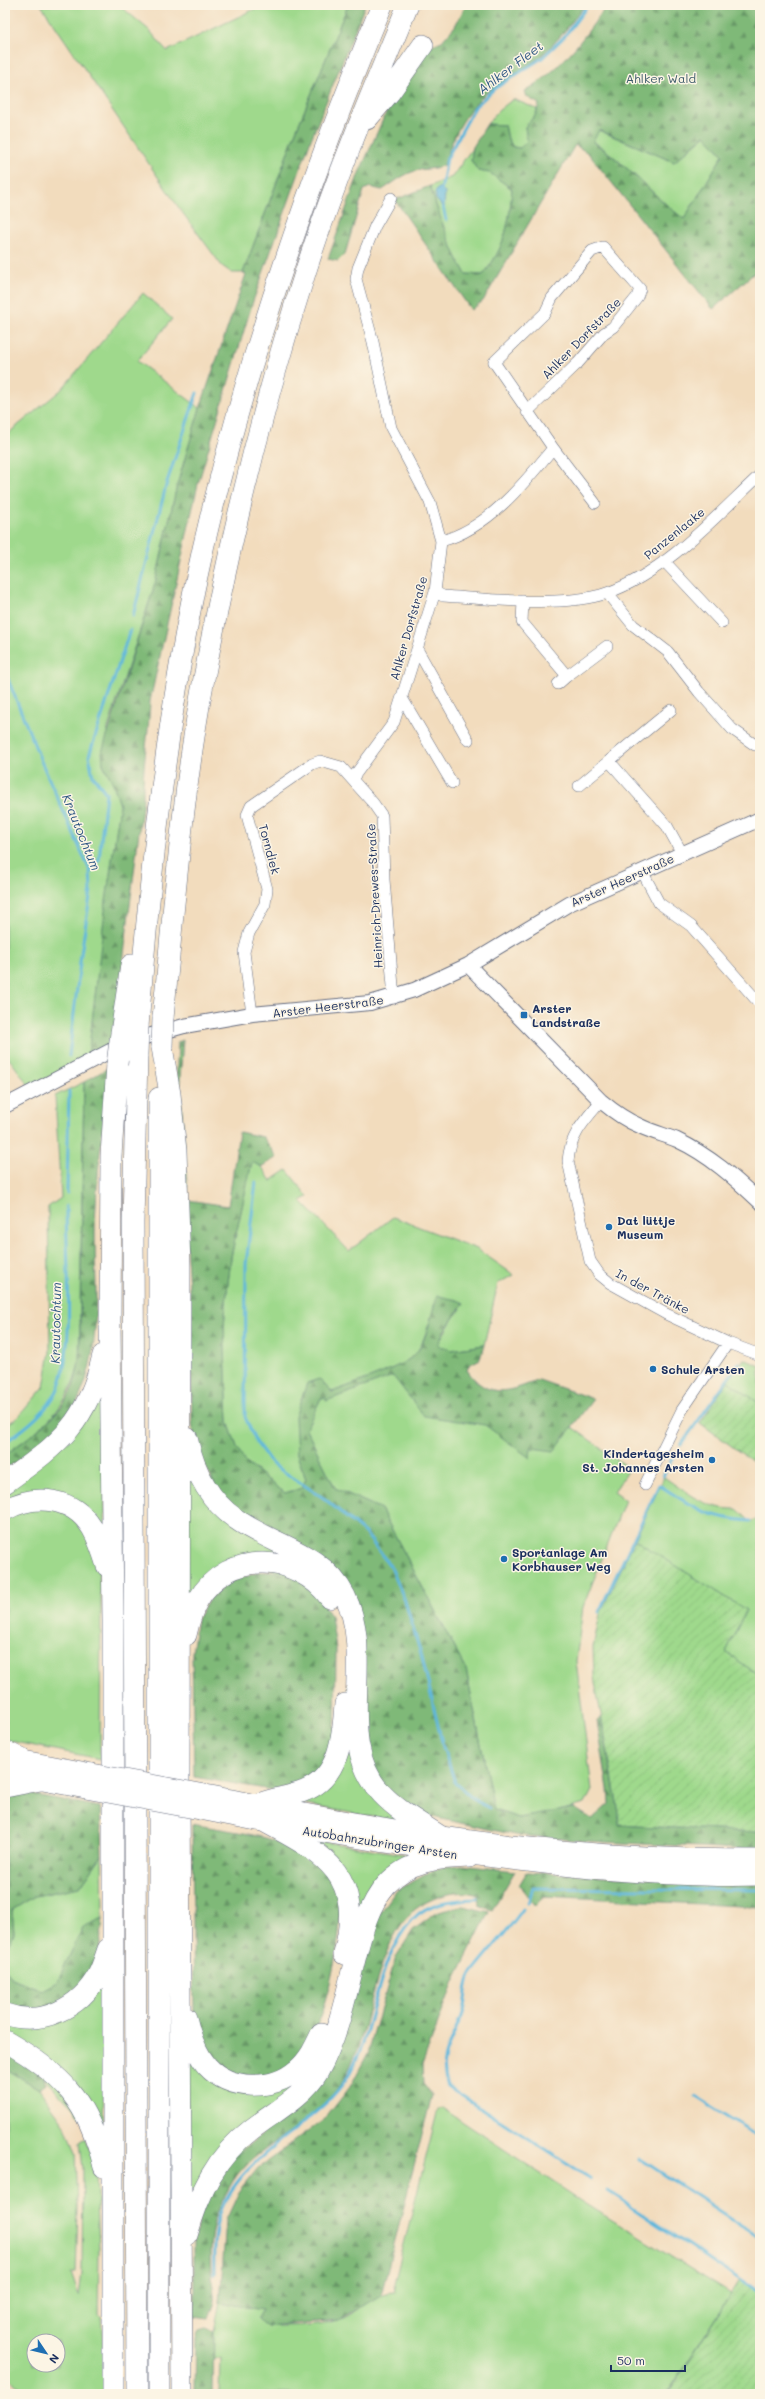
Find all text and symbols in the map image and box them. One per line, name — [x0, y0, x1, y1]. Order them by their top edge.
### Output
water label: Ahlker Fleet — [474, 37, 546, 97]
park label: Ahlker Wald — [626, 70, 697, 86]
street label: Ahlker Dorfstraße — [538, 294, 624, 382]
street label: Panzenlaake — [640, 504, 708, 562]
street label: Ahlker Dorfstraße — [386, 574, 430, 682]
water label: Krautochtum — [59, 791, 105, 873]
street label: Torndiek — [256, 822, 284, 876]
street label: Heinrich-Drewes-Straße — [362, 823, 386, 969]
street label: Arster Heerstraße — [568, 850, 676, 910]
street label: Arster Heerstraße — [272, 991, 384, 1021]
place label: Arster Landstraße — [532, 1000, 601, 1030]
marker: Arster Landstraße — [519, 1010, 529, 1020]
place label: Dat lüttje Museum — [617, 1212, 675, 1242]
marker: Dat lüttje Museum — [604, 1222, 614, 1232]
street label: In der Tränke — [613, 1265, 693, 1317]
water label: Krautochtum — [46, 1282, 64, 1364]
place label: Schule Arsten — [661, 1361, 744, 1377]
marker: Schule Arsten — [648, 1364, 658, 1374]
place label: Kindertagesheim St. Johannes Arsten — [582, 1445, 704, 1475]
marker: Kindertagesheim St. Johannes Arsten — [707, 1455, 717, 1465]
place label: Sportanlage Am Korbhauser Weg — [512, 1544, 611, 1574]
marker: Sportanlage Am Korbhauser Weg — [499, 1554, 509, 1564]
street label: Autobahnzubringer Arsten — [301, 1822, 459, 1862]
north arrow — [26, 2333, 66, 2373]
scale bar — [611, 2347, 685, 2373]
text: N — [46, 2351, 63, 2367]
text: 50 m — [617, 2352, 645, 2368]

